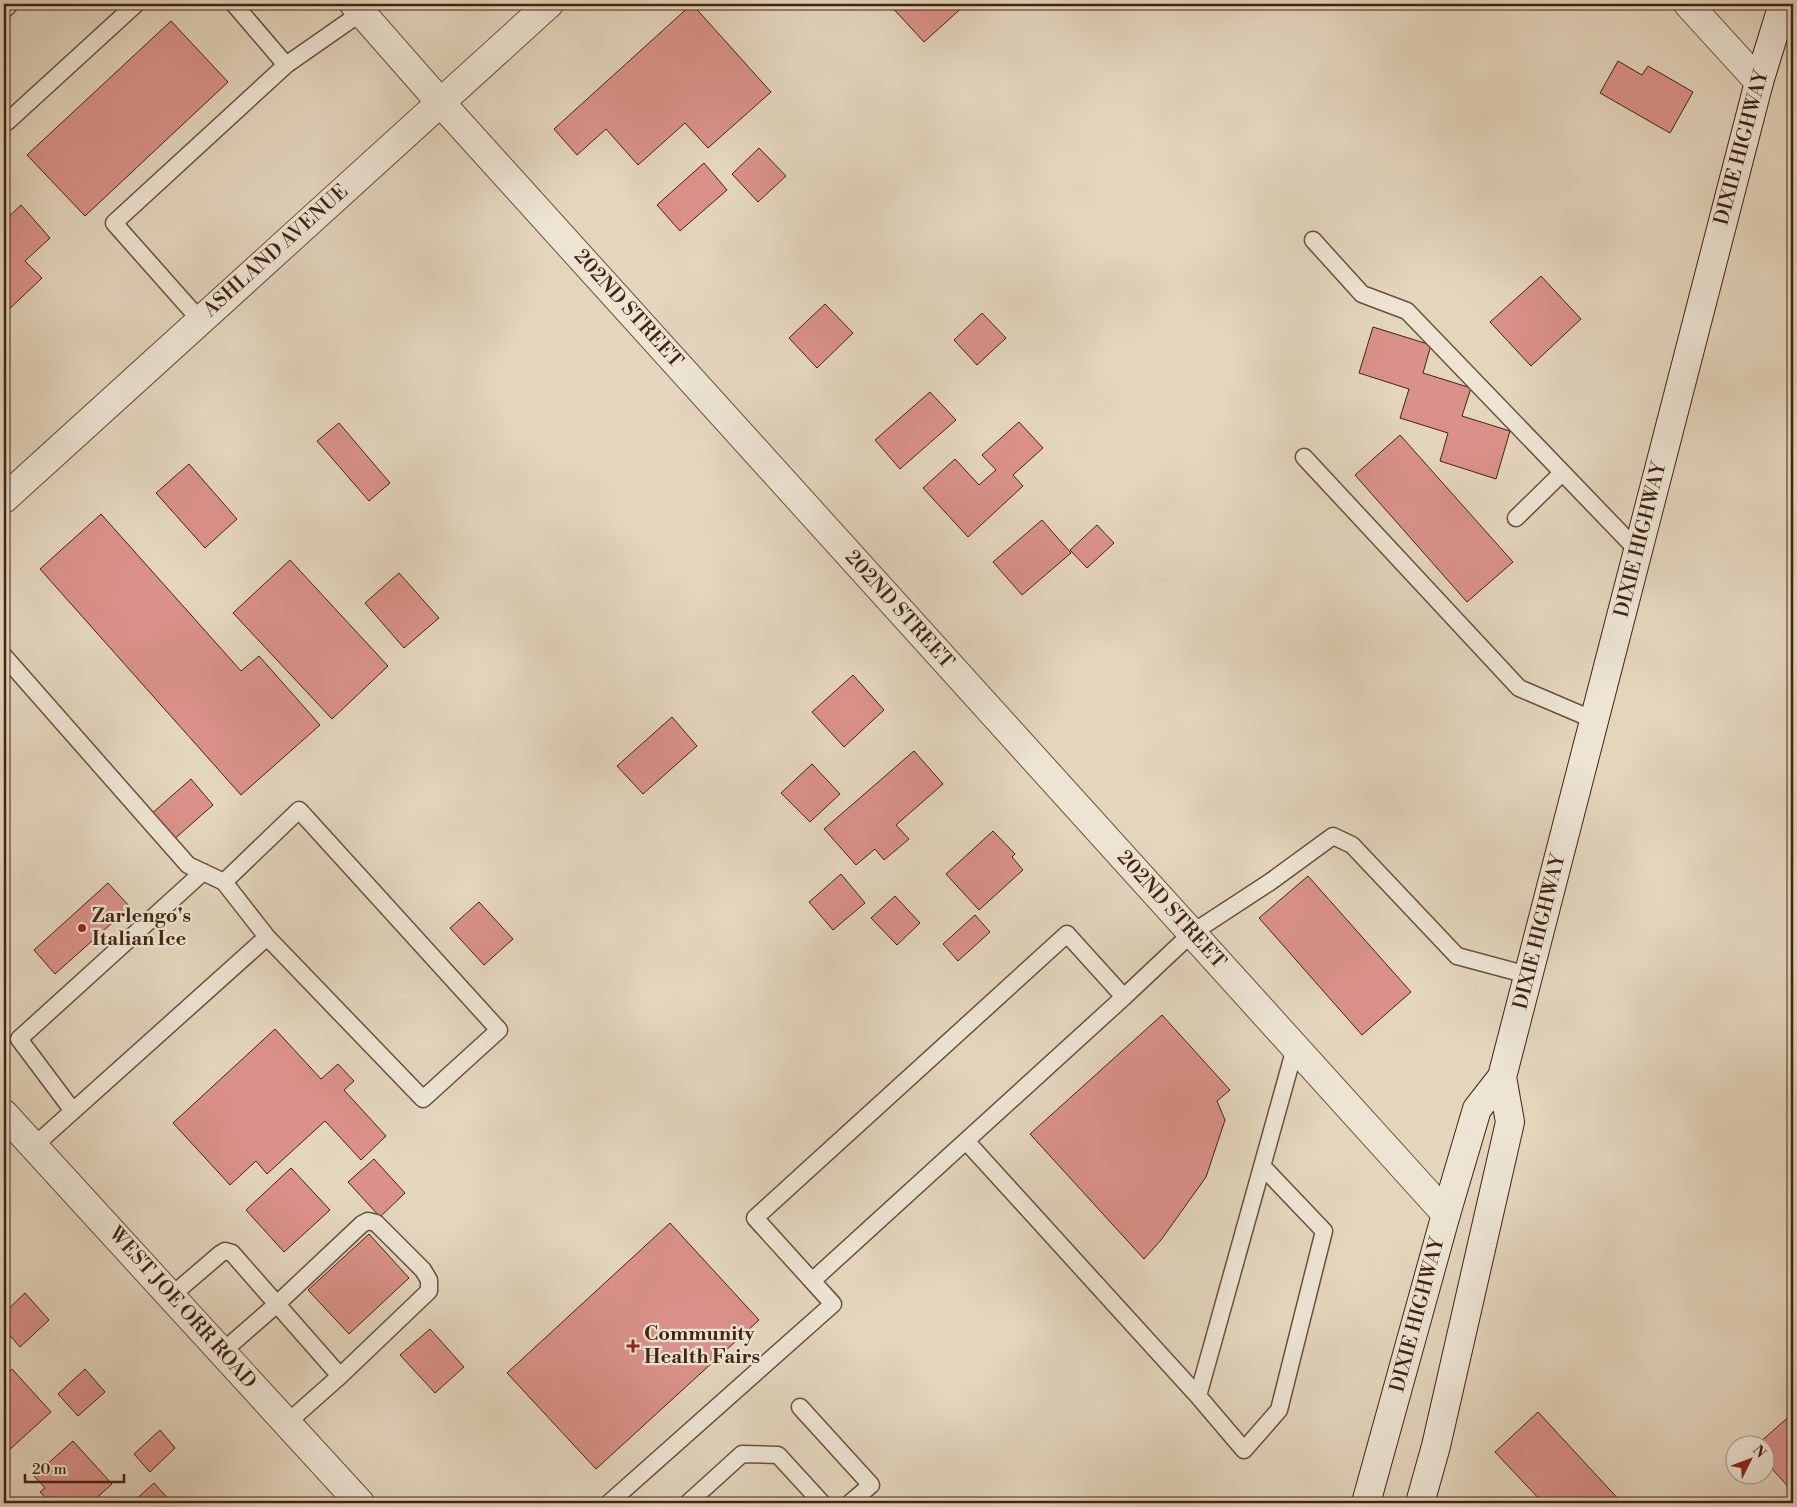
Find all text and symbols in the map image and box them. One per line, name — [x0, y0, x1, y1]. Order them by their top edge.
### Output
street label: DIXIE HIGHWAY — [1709, 67, 1775, 228]
street label: ASHLAND AVENUE — [198, 179, 354, 323]
street label: 202ND STREET — [568, 245, 688, 373]
street label: DIXIE HIGHWAY — [1610, 459, 1673, 620]
street label: 202ND STREET — [839, 546, 959, 674]
street label: 202ND STREET — [1111, 846, 1231, 974]
street label: DIXIE HIGHWAY — [1509, 851, 1572, 1012]
place label: Zarlengo's Italian Ice — [92, 904, 191, 952]
marker: Zarlengo's Italian Ice — [76, 922, 88, 934]
street label: WEST JOE ORR ROAD — [102, 1221, 261, 1394]
street label: DIXIE HIGHWAY — [1385, 1234, 1451, 1395]
place label: Community Health Fairs — [644, 1322, 760, 1370]
marker: Community Health Fairs — [626, 1339, 640, 1353]
north arrow — [1724, 1434, 1774, 1484]
text: N — [1749, 1442, 1769, 1462]
scale bar — [25, 1452, 124, 1484]
text: 20 m — [32, 1460, 67, 1479]

